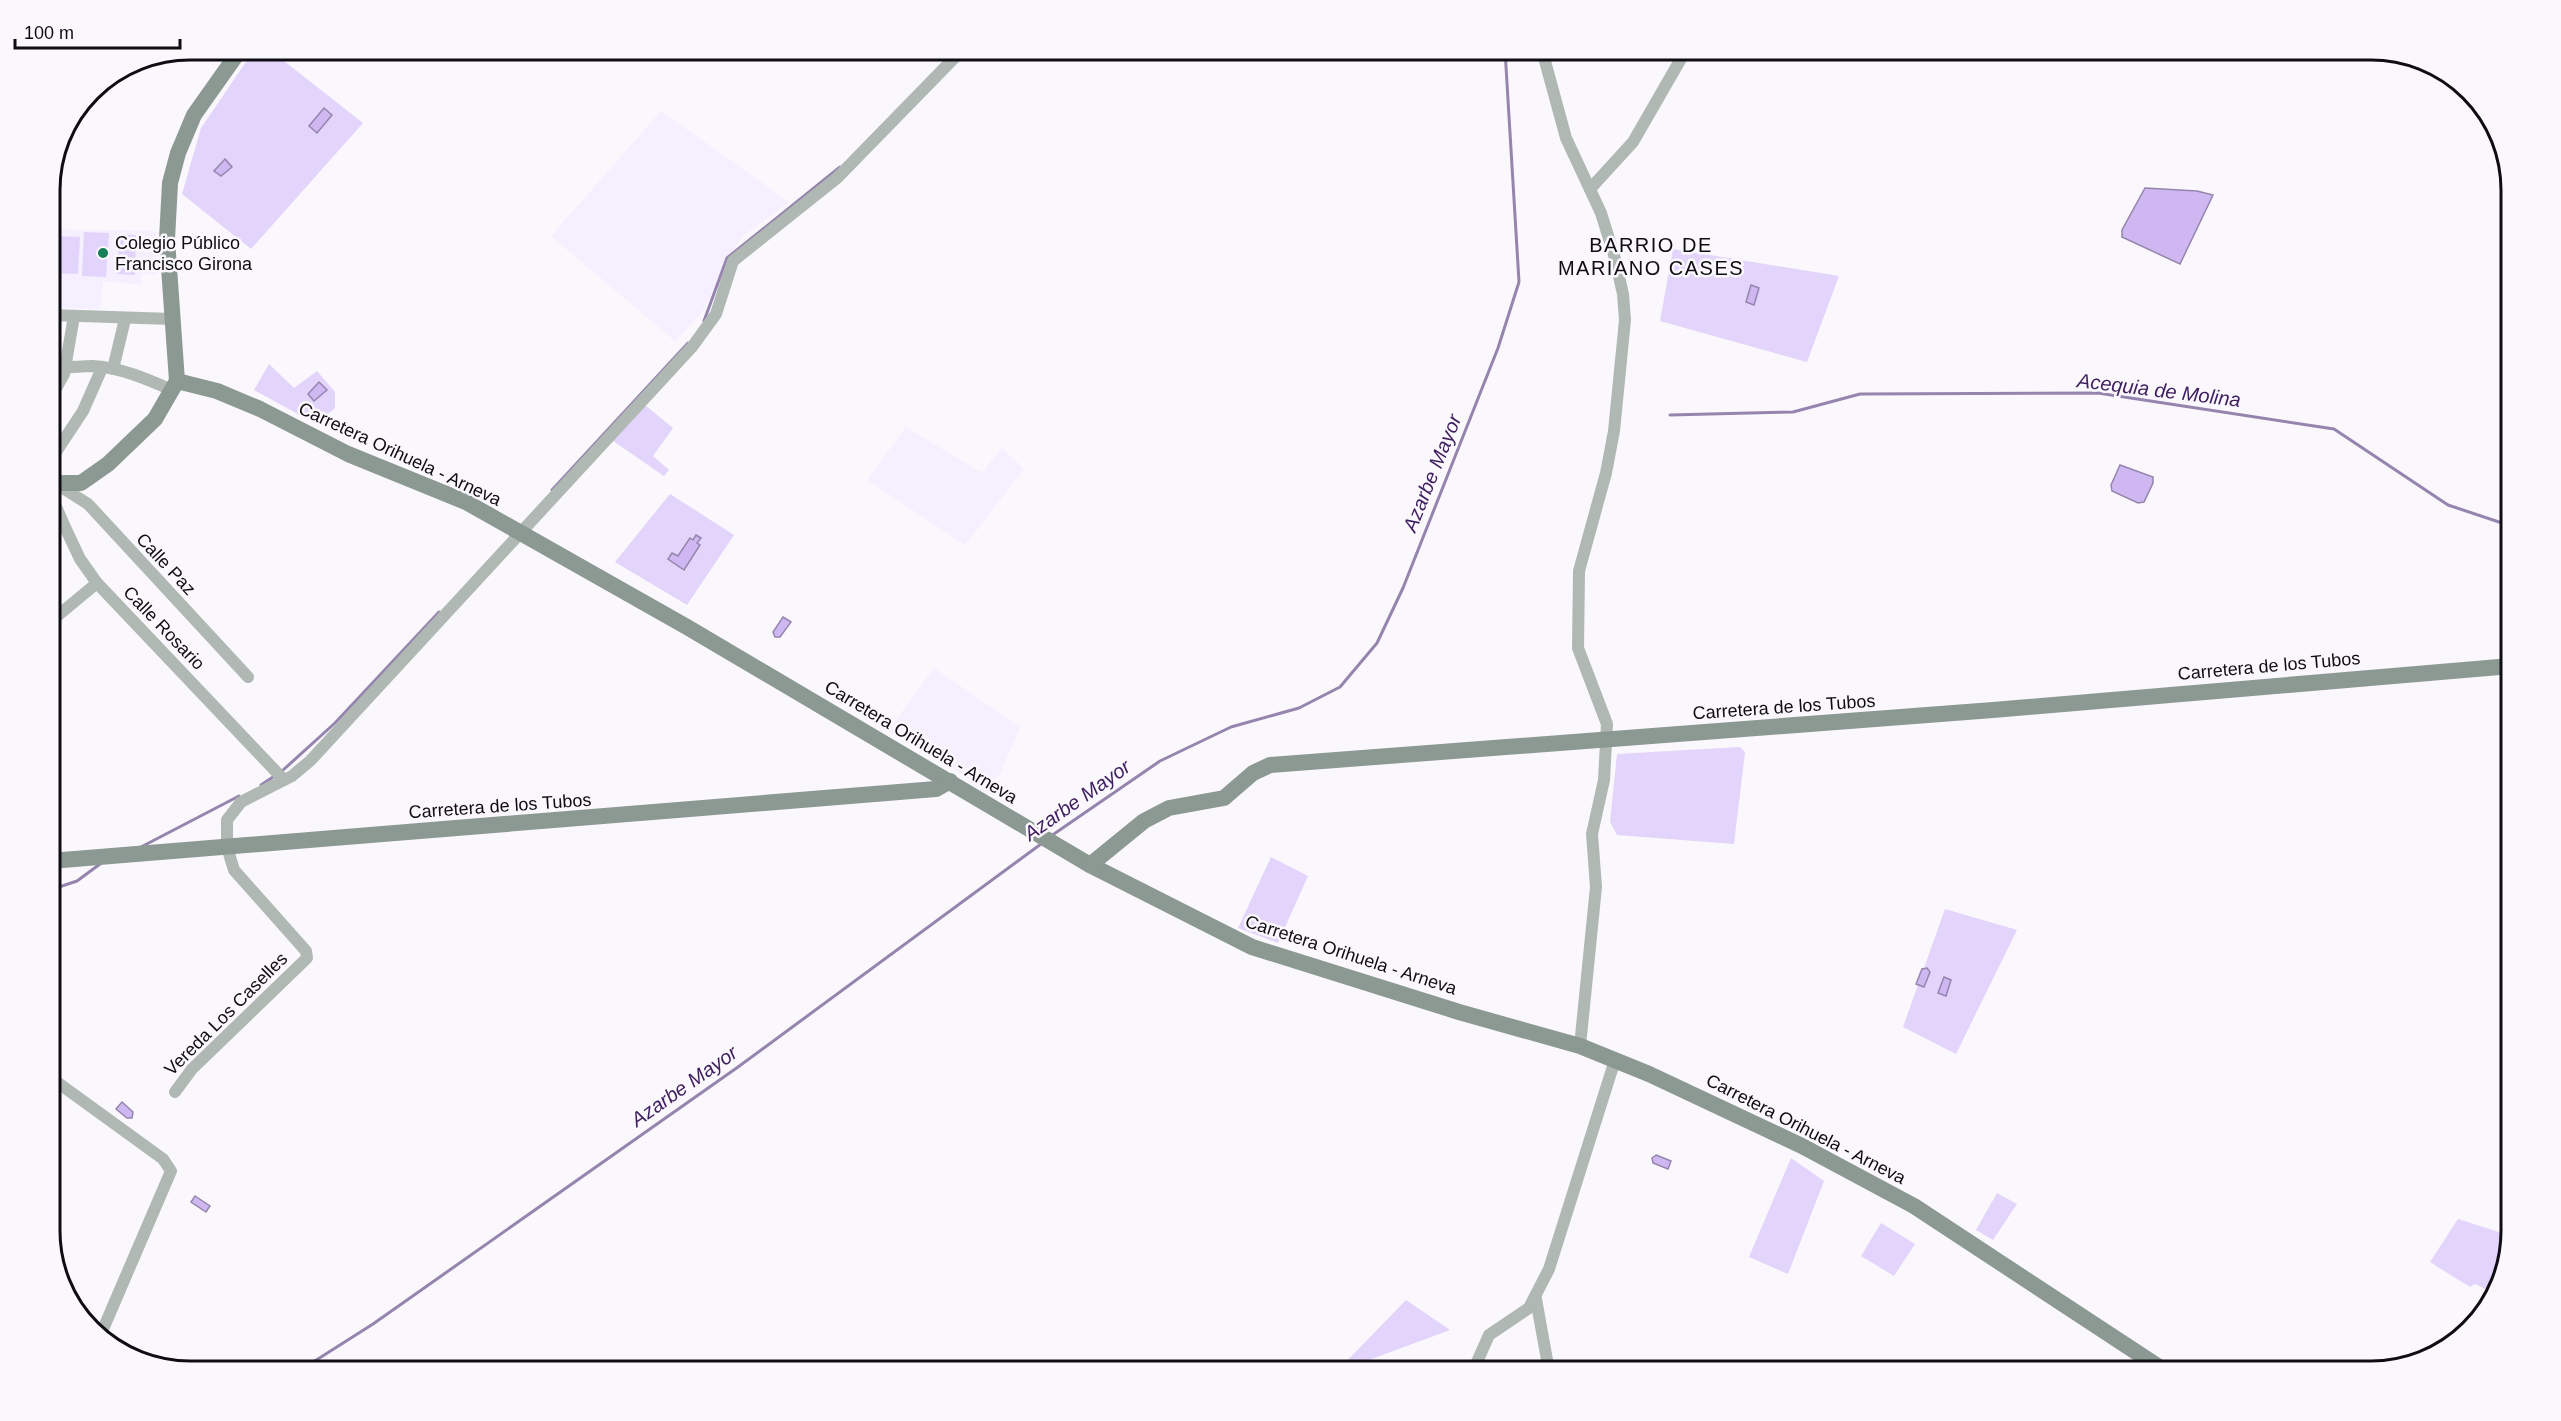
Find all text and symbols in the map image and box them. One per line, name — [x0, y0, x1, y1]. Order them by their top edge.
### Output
scale bar — [15, 12, 180, 50]
text: 100 m — [24, 23, 74, 43]
place label: Colegio Público Francisco Girona — [115, 233, 253, 274]
district label: BARRIO DE MARIANO CASES — [1558, 234, 1744, 279]
marker: Colegio Público Francisco Girona — [96, 246, 110, 260]
water label: Acequia de Molina — [2075, 369, 2242, 411]
street label: Carretera Orihuela - Arneva — [296, 398, 505, 510]
water label: Azarbe Mayor — [1398, 410, 1466, 536]
street label: Calle Paz — [132, 529, 200, 599]
street label: Calle Rosario — [119, 582, 209, 674]
street label: Carretera de los Tubos — [2177, 648, 2361, 684]
street label: Carretera Orihuela - Arneva — [821, 676, 1022, 808]
street label: Carretera de los Tubos — [1692, 691, 1876, 723]
water label: Azarbe Mayor — [1019, 755, 1135, 845]
street label: Carretera de los Tubos — [408, 790, 592, 822]
street label: Carretera Orihuela - Arneva — [1243, 911, 1460, 999]
street label: Vereda Los Caselles — [161, 949, 291, 1079]
water label: Azarbe Mayor — [626, 1041, 742, 1131]
street label: Carretera Orihuela - Arneva — [1703, 1070, 1910, 1189]

